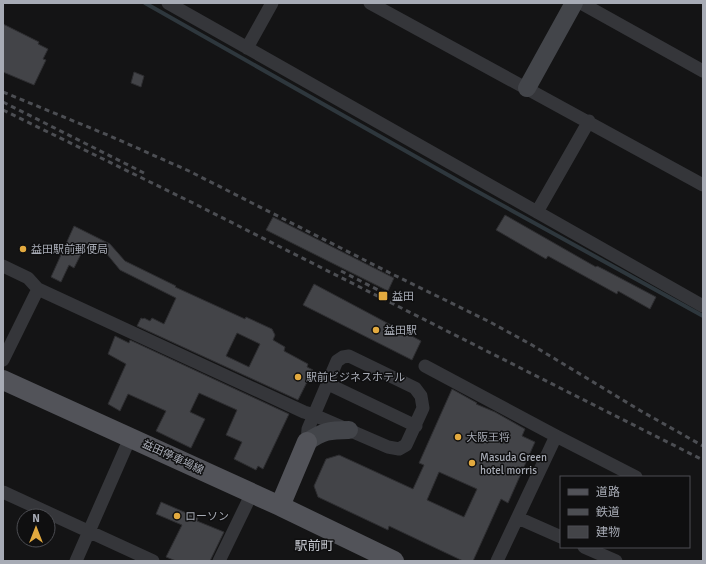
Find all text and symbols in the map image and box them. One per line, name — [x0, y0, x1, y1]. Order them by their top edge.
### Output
place label: 益田駅前郵便局 — [31, 243, 108, 256]
marker: 益田駅前郵便局 — [18, 244, 28, 254]
marker: 益田 — [377, 290, 389, 302]
place label: 益田 — [392, 290, 414, 303]
place label: 益田駅 — [384, 324, 417, 337]
marker: 益田駅 — [371, 325, 381, 335]
place label: 駅前ビジネスホテル — [306, 371, 405, 384]
marker: 駅前ビジネスホテル — [293, 372, 303, 382]
place label: 大阪王将 — [466, 431, 510, 444]
marker: 大阪王将 — [453, 432, 463, 442]
street label: 益田停車場線 — [140, 437, 206, 477]
place label: Masuda Green hotel morris — [480, 451, 547, 477]
marker: Masuda Green hotel morris — [467, 458, 477, 468]
legend — [560, 476, 690, 548]
text: 道路 — [596, 485, 620, 500]
text: 鉄道 — [596, 505, 620, 520]
north arrow — [16, 508, 56, 548]
place label: ローソン — [185, 510, 229, 523]
marker: ローソン — [172, 511, 182, 521]
text: N — [32, 512, 40, 525]
text: 建物 — [596, 525, 620, 540]
district label: 駅前町 — [294, 538, 334, 554]

